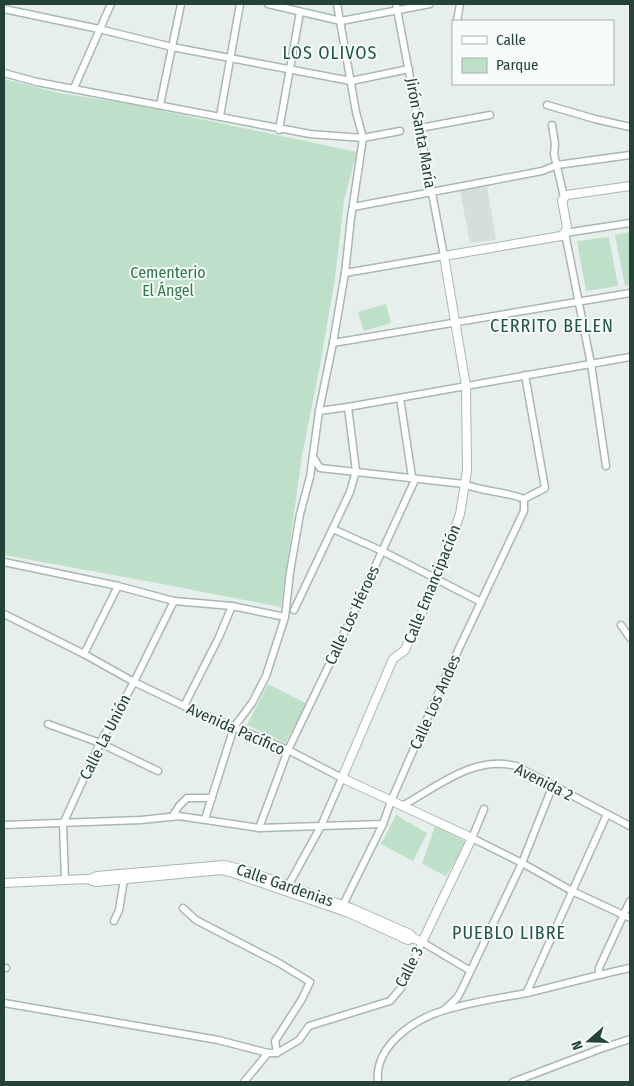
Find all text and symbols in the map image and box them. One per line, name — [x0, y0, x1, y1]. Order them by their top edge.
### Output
legend — [452, 20, 614, 85]
text: Calle — [496, 31, 526, 49]
district label: LOS OLIVOS — [283, 42, 377, 64]
text: Parque — [496, 56, 539, 74]
street label: Jirón Santa María — [402, 76, 440, 190]
park label: Cementerio El Ángel — [130, 263, 206, 300]
district label: CERRITO BELEN — [490, 315, 614, 337]
street label: Calle Emancipación — [400, 522, 464, 646]
street label: Calle Los Héroes — [321, 562, 383, 668]
street label: Calle Los Andes — [406, 652, 464, 752]
street label: Calle La Unión — [75, 691, 135, 783]
street label: Avenida Pacífico — [184, 699, 288, 759]
street label: Avenida 2 — [512, 759, 576, 805]
street label: Calle Gardenias — [234, 860, 336, 911]
district label: PUEBLO LIBRE — [452, 922, 566, 944]
street label: Calle 3 — [391, 944, 427, 990]
north arrow — [564, 1016, 614, 1066]
text: N — [568, 1038, 587, 1052]

